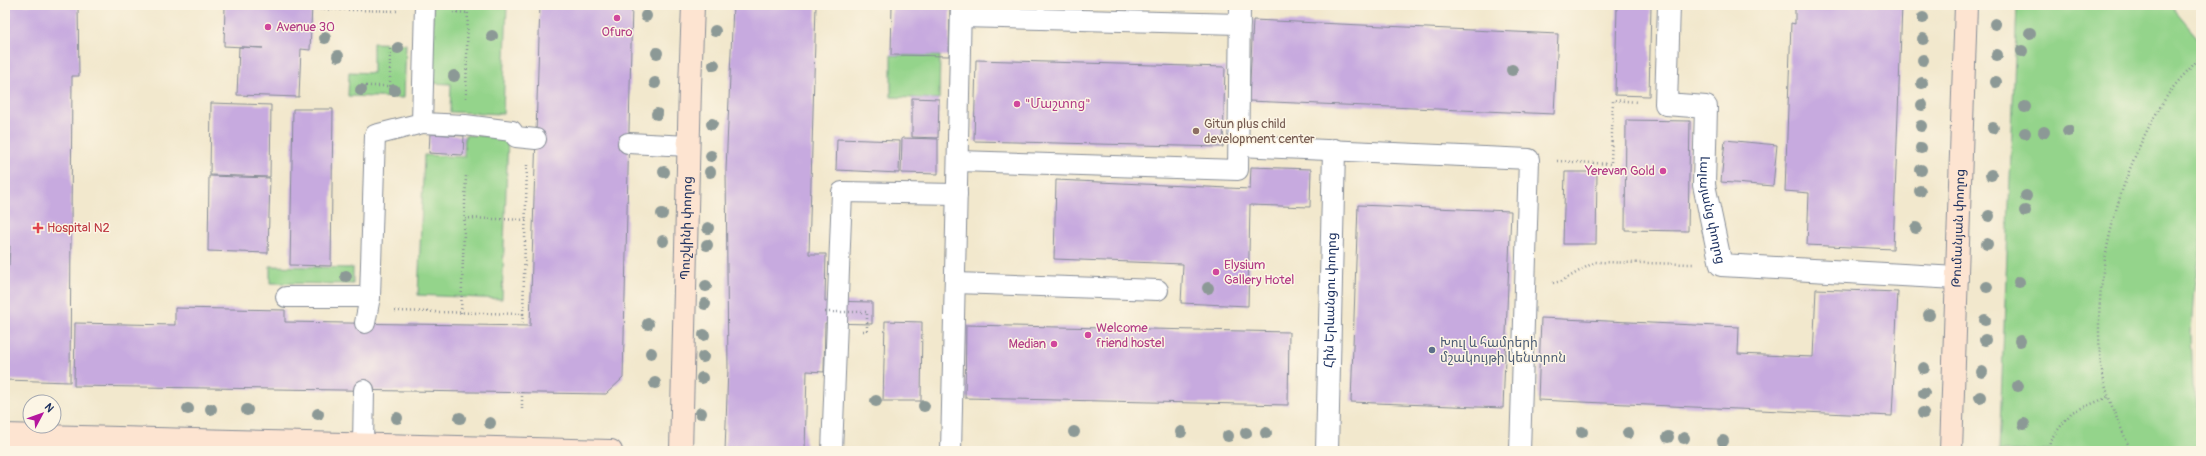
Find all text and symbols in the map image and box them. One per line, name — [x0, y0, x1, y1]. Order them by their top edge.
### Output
marker: Ofuro — [612, 13, 622, 23]
place label: Avenue 30 — [276, 19, 335, 35]
marker: Avenue 30 — [263, 22, 273, 32]
place label: Ofuro — [602, 24, 632, 40]
place label: "Մաշտոց" — [1025, 96, 1091, 112]
marker: "Մաշտոց" — [1012, 99, 1022, 109]
place label: Gitun plus child development center — [1204, 116, 1315, 147]
marker: Gitun plus child development center — [1191, 126, 1201, 136]
street label: Լալայանց փողոց — [1696, 156, 1729, 265]
place label: Yerevan Gold — [1584, 163, 1655, 179]
marker: Yerevan Gold — [1658, 166, 1668, 176]
street label: Թումանյան փողոց — [1949, 168, 1968, 288]
street label: Պուշկինի փողոց — [677, 176, 696, 280]
place label: Hospital N2 — [47, 220, 110, 236]
marker: Hospital N2 — [32, 222, 44, 234]
street label: Հին Երևանցու փողոց — [1321, 232, 1340, 368]
place label: Elysium Gallery Hotel — [1224, 257, 1294, 288]
marker: Elysium Gallery Hotel — [1211, 267, 1221, 277]
place label: Welcome friend hostel — [1096, 320, 1165, 351]
marker: Welcome friend hostel — [1083, 330, 1093, 340]
place label: Խուլ և համրերի մշակույթի կենտրոն — [1440, 335, 1566, 366]
place label: Median — [1009, 336, 1046, 352]
marker: Median — [1049, 339, 1059, 349]
marker: Խուլ և համրերի մշակույթի կենտրոն — [1427, 345, 1437, 355]
north arrow — [22, 394, 62, 434]
text: N — [42, 401, 57, 415]

